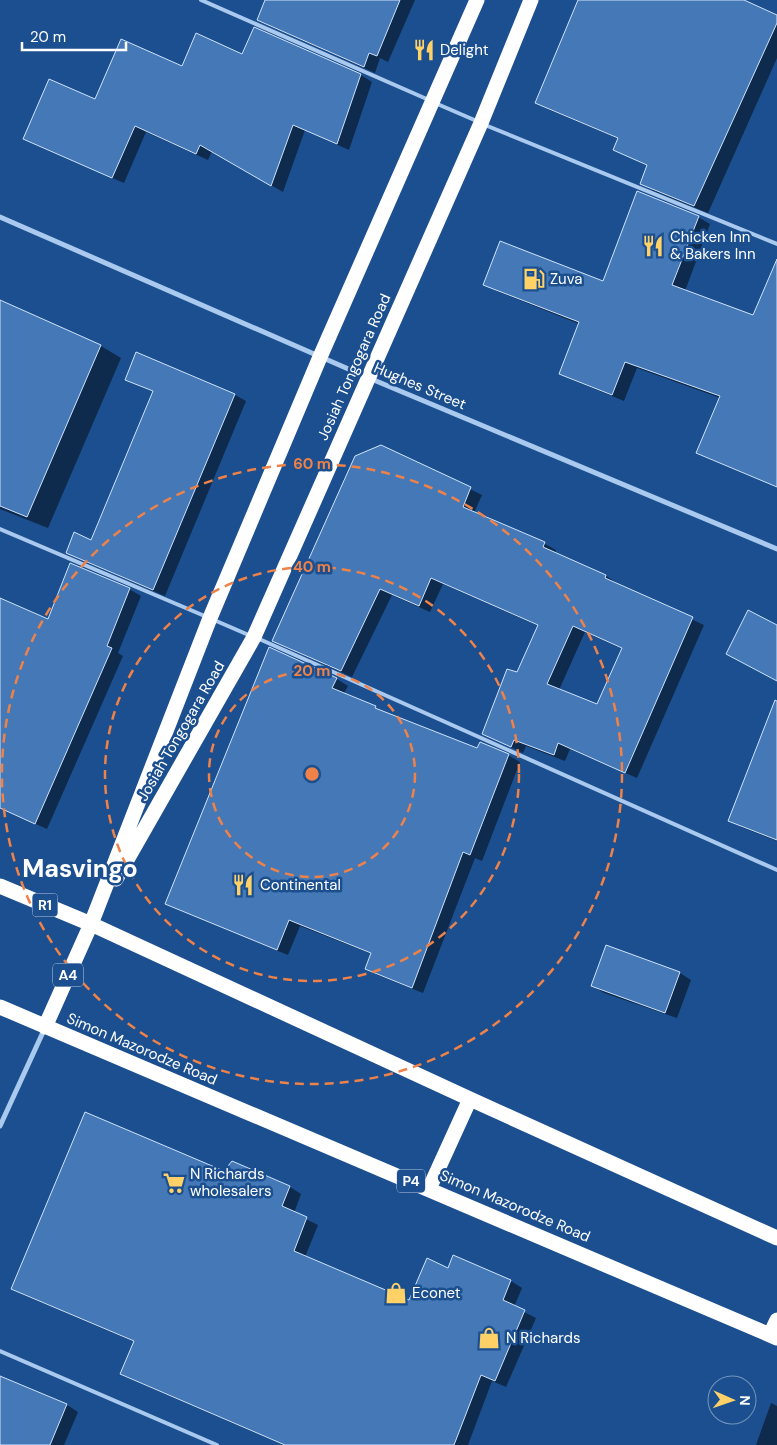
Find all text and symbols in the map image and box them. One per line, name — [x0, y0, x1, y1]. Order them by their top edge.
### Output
scale bar — [22, 20, 126, 52]
text: 20 m — [30, 27, 66, 47]
restaurant icon: Delight — [411, 37, 437, 63]
place label: Delight — [440, 40, 489, 60]
place label: Chicken Inn & Bakers Inn — [670, 227, 756, 264]
restaurant icon: Chicken Inn & Bakers Inn — [640, 233, 666, 259]
fuel station icon: Zuva — [521, 266, 547, 292]
place label: Zuva — [550, 269, 582, 289]
street label: Josiah Tongogara Road — [313, 290, 395, 444]
street label: Hughes Street — [371, 358, 469, 414]
text: 60 m — [293, 454, 331, 474]
text: 40 m — [293, 557, 331, 577]
street label: Josiah Tongogara Road — [133, 657, 229, 805]
text: 20 m — [294, 661, 330, 681]
centre of rings — [303, 765, 321, 783]
district label: Masvingo — [22, 852, 138, 885]
restaurant icon: Continental — [230, 872, 256, 898]
place label: Continental — [260, 875, 341, 895]
road number: R1 — [32, 894, 58, 916]
road number: A4 — [53, 964, 83, 986]
street label: Simon Mazorodze Road — [64, 1008, 220, 1090]
place label: N Richards wholesalers — [190, 1164, 271, 1201]
street label: Simon Mazorodze Road — [437, 1165, 593, 1247]
supermarket icon: N Richards wholesalers — [161, 1170, 187, 1196]
road number: P4 — [397, 1170, 425, 1192]
shop icon: Econet — [383, 1280, 409, 1306]
place label: Econet — [412, 1283, 461, 1303]
shop icon: N Richards — [476, 1325, 502, 1351]
place label: N Richards — [506, 1328, 580, 1348]
north arrow — [707, 1375, 757, 1425]
text: N — [736, 1395, 754, 1406]

